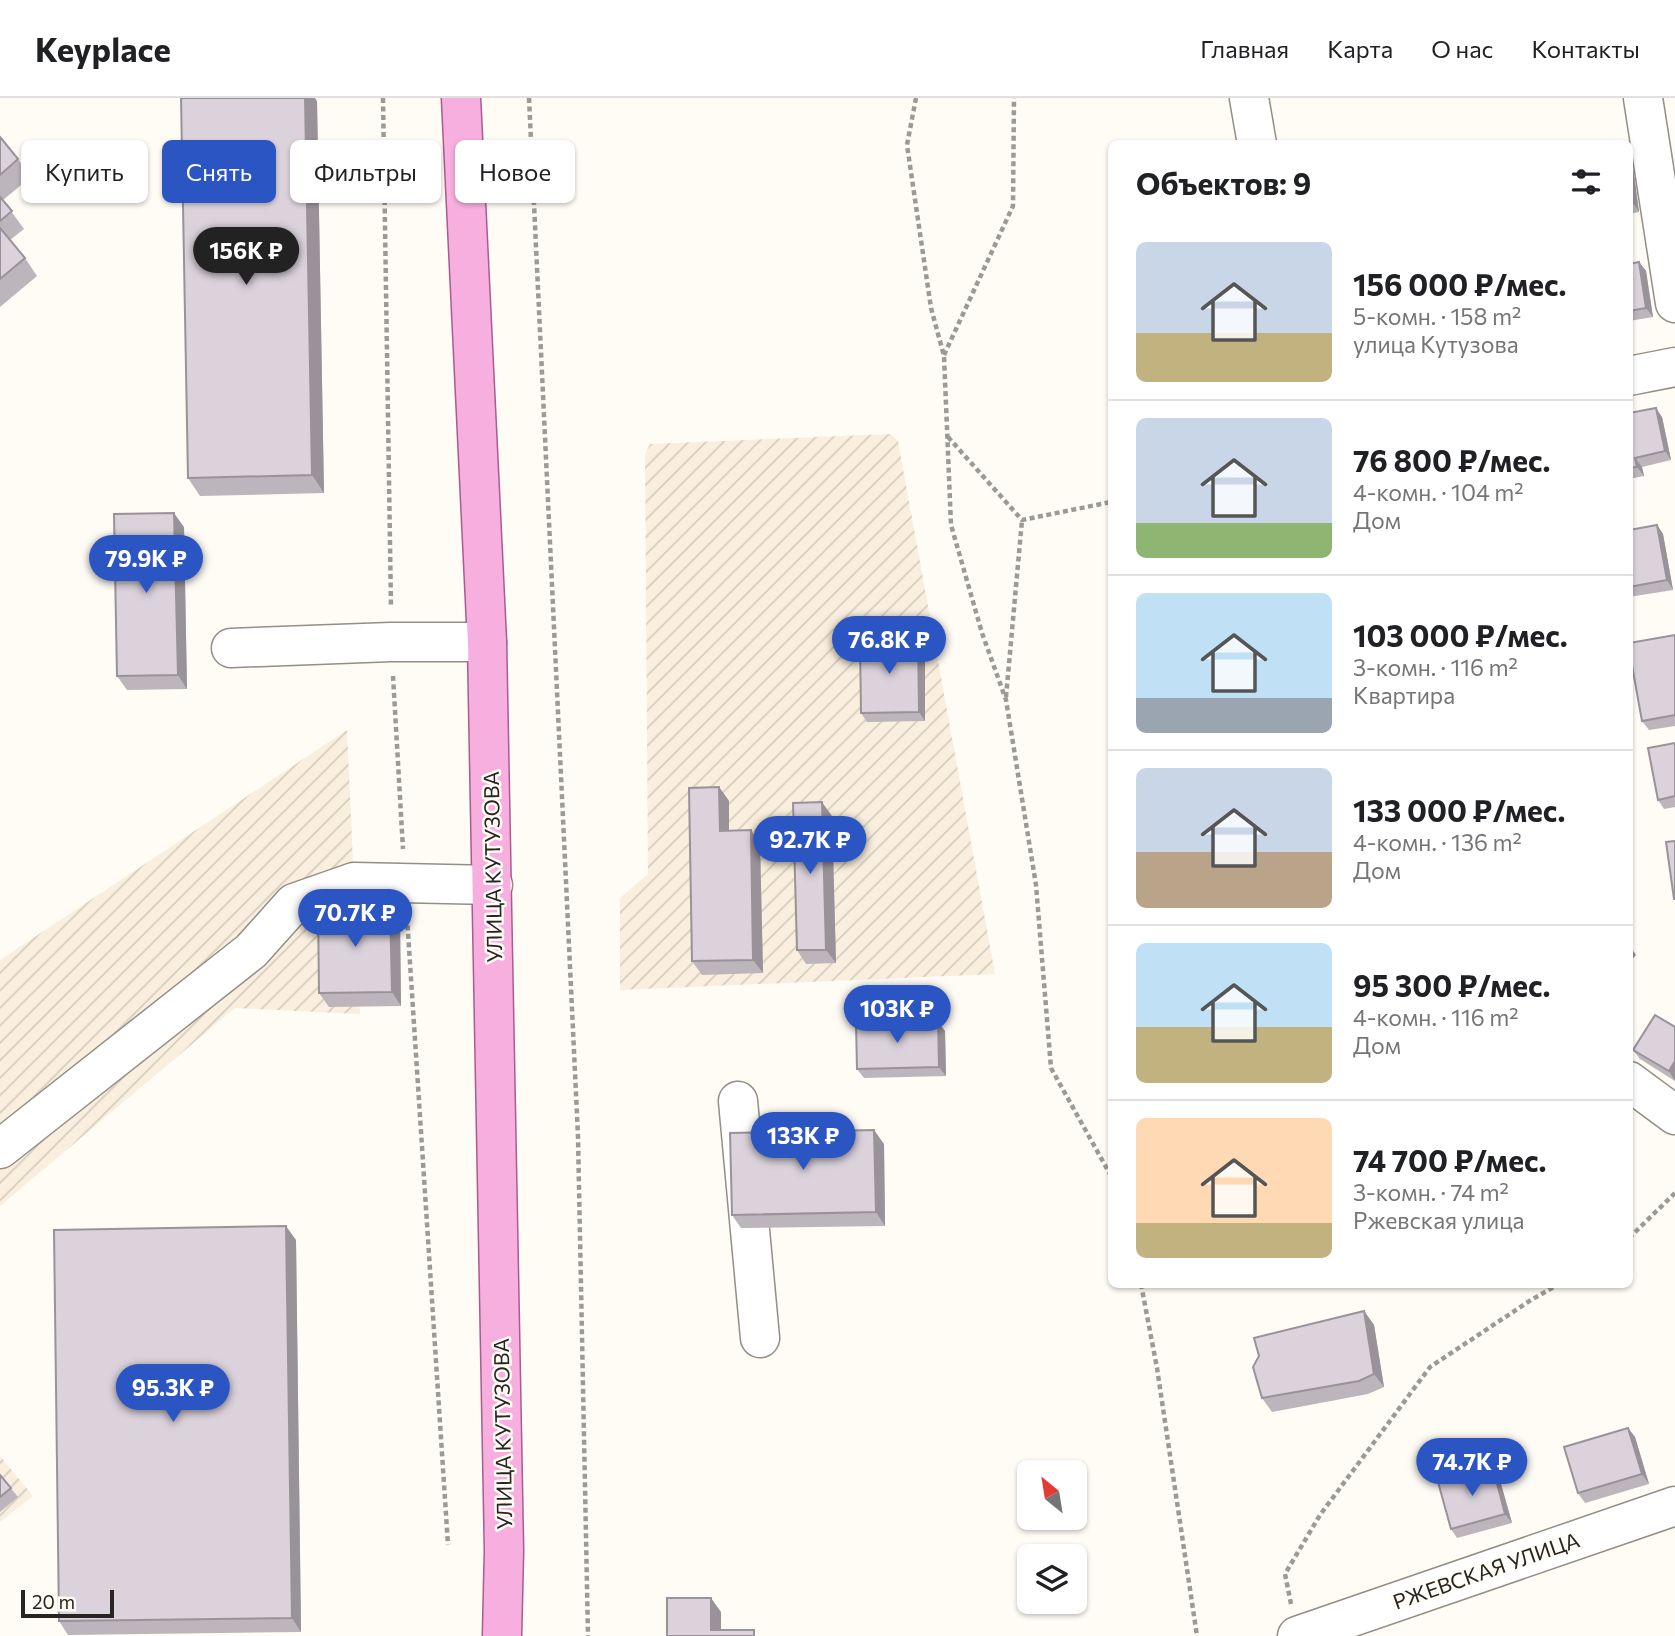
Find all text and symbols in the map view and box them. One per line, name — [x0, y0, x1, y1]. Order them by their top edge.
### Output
text: Keyplace — [35, 28, 171, 69]
text: Главная — [1200, 34, 1289, 63]
text: Карта — [1327, 34, 1393, 63]
text: О нас — [1431, 34, 1493, 63]
text: Контакты — [1531, 34, 1640, 63]
chip: Купить — [21, 140, 148, 203]
chip: Снять — [162, 140, 276, 203]
chip: Фильтры — [290, 140, 441, 203]
chip: Новое — [455, 140, 575, 203]
icon: filters — [1567, 163, 1605, 201]
text: Объектов: 9 — [1136, 164, 1311, 201]
pin: 156K ₽ — [189, 228, 303, 287]
text: 156K ₽ — [209, 236, 283, 264]
text: 156 000 ₽/мес. — [1353, 265, 1567, 302]
icon: home — [1192, 270, 1276, 354]
text: 5-комн. · 158 m² — [1353, 302, 1521, 330]
text: улица Кутузова — [1353, 330, 1519, 358]
text: 76 800 ₽/мес. — [1353, 441, 1550, 478]
icon: home — [1192, 446, 1276, 530]
text: 4-комн. · 104 m² — [1353, 478, 1523, 506]
text: Дом — [1353, 506, 1401, 534]
pin: 79.9K ₽ — [81, 536, 211, 595]
text: 79.9K ₽ — [105, 544, 187, 572]
pin: 76.8K ₽ — [824, 616, 954, 676]
text: 103 000 ₽/мес. — [1353, 616, 1568, 653]
icon: home — [1192, 621, 1276, 705]
text: 76.8K ₽ — [848, 625, 930, 653]
text: 3-комн. · 116 m² — [1353, 653, 1518, 681]
text: Квартира — [1353, 681, 1455, 709]
street label: УЛИЦА КУТУЗОВА — [478, 771, 506, 963]
text: 133 000 ₽/мес. — [1353, 791, 1565, 828]
icon: home — [1192, 796, 1276, 880]
pin: 92.7K ₽ — [745, 816, 875, 876]
text: 92.7K ₽ — [769, 825, 851, 853]
text: 4-комн. · 136 m² — [1353, 828, 1522, 856]
text: Дом — [1353, 856, 1401, 884]
pin: 70.7K ₽ — [290, 890, 420, 949]
text: 70.7K ₽ — [314, 898, 396, 926]
text: 95 300 ₽/мес. — [1353, 966, 1551, 1003]
icon: home — [1192, 971, 1276, 1055]
pin: 103K ₽ — [840, 986, 954, 1045]
text: 103K ₽ — [860, 994, 934, 1022]
text: 4-комн. · 116 m² — [1353, 1003, 1518, 1031]
text: Дом — [1353, 1031, 1401, 1059]
pin: 133K ₽ — [746, 1112, 860, 1172]
text: 133K ₽ — [767, 1121, 839, 1149]
text: 74 700 ₽/мес. — [1353, 1141, 1546, 1178]
icon: home — [1192, 1146, 1276, 1230]
text: 3-комн. · 74 m² — [1353, 1178, 1509, 1206]
text: Ржевская улица — [1353, 1206, 1524, 1234]
street label: УЛИЦА КУТУЗОВА — [488, 1338, 516, 1530]
pin: 95.3K ₽ — [108, 1364, 238, 1424]
text: 95.3K ₽ — [132, 1373, 214, 1401]
pin: 74.7K ₽ — [1407, 1438, 1537, 1498]
text: 74.7K ₽ — [1432, 1447, 1512, 1475]
north arrow — [1017, 1460, 1087, 1530]
map controls — [1017, 1460, 1087, 1614]
street label: РЖЕВСКАЯ УЛИЦА — [1389, 1526, 1583, 1614]
button: layers — [1017, 1544, 1087, 1614]
scale bar — [21, 1587, 114, 1619]
text: 20 m — [32, 1590, 75, 1613]

